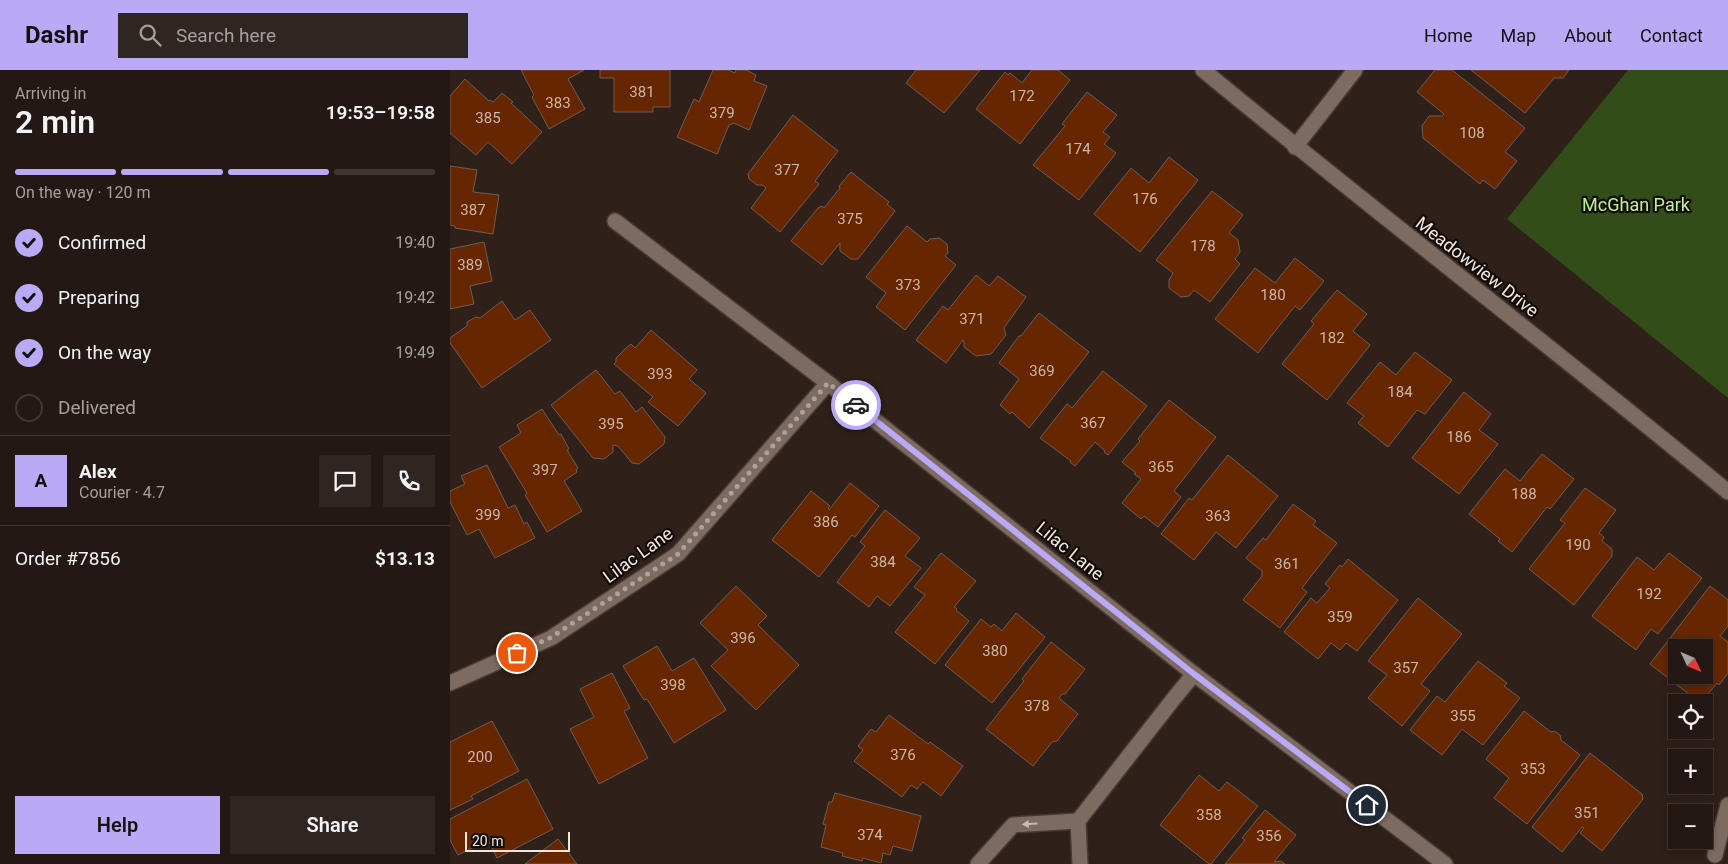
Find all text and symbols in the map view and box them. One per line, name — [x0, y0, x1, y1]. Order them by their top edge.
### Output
search box — [118, 13, 468, 58]
text: Dashr — [25, 21, 88, 49]
icon: search — [136, 21, 164, 49]
text: Search here — [176, 24, 276, 47]
text: Home — [1424, 25, 1473, 46]
text: Map — [1501, 25, 1536, 46]
text: About — [1564, 25, 1612, 46]
text: Contact — [1640, 25, 1703, 46]
house number: 381 — [629, 83, 655, 101]
text: Arriving in — [15, 84, 86, 103]
house number: 172 — [1009, 87, 1035, 105]
house number: 383 — [545, 94, 571, 112]
text: 19:53–19:58 — [326, 101, 435, 124]
text: 2 min — [15, 103, 95, 141]
house number: 379 — [709, 104, 735, 122]
house number: 385 — [475, 109, 501, 127]
house number: 108 — [1459, 124, 1485, 142]
house number: 174 — [1065, 140, 1091, 158]
house number: 377 — [774, 161, 800, 179]
text: On the way · 120 m — [15, 183, 151, 202]
house number: 176 — [1132, 190, 1158, 208]
park label: McGhan Park — [1582, 194, 1691, 215]
house number: 387 — [460, 201, 486, 219]
house number: 375 — [837, 210, 863, 228]
street label: Meadowview Drive — [1412, 212, 1543, 321]
icon: check — [15, 229, 43, 257]
text: Confirmed — [58, 231, 146, 254]
text: 19:40 — [395, 233, 435, 252]
house number: 178 — [1190, 237, 1216, 255]
house number: 389 — [457, 256, 483, 274]
house number: 373 — [895, 276, 921, 294]
icon: check — [15, 284, 43, 312]
text: Preparing — [58, 286, 140, 309]
house number: 180 — [1260, 286, 1286, 304]
text: 19:42 — [395, 288, 435, 307]
house number: 371 — [959, 310, 985, 328]
house number: 182 — [1319, 329, 1345, 347]
icon: check — [15, 339, 43, 367]
text: On the way — [58, 341, 151, 364]
text: 19:49 — [395, 343, 435, 362]
house number: 369 — [1029, 362, 1055, 380]
house number: 393 — [647, 365, 673, 383]
courier — [831, 380, 881, 430]
house number: 184 — [1387, 383, 1413, 401]
icon: car — [842, 391, 870, 419]
text: Delivered — [58, 396, 136, 419]
house number: 367 — [1080, 414, 1106, 432]
house number: 395 — [598, 415, 624, 433]
house number: 186 — [1446, 428, 1472, 446]
button: chat — [319, 455, 371, 507]
button: phone — [383, 455, 435, 507]
house number: 365 — [1148, 458, 1174, 476]
text: Alex — [79, 460, 117, 483]
house number: 397 — [532, 461, 558, 479]
text: A — [35, 469, 47, 492]
text: Courier · 4.7 — [79, 483, 165, 502]
house number: 188 — [1511, 485, 1537, 503]
house number: 399 — [475, 506, 501, 524]
house number: 363 — [1205, 507, 1231, 525]
house number: 386 — [813, 513, 839, 531]
street label: Lilac Lane — [1032, 517, 1108, 584]
street label: Lilac Lane — [599, 522, 677, 587]
house number: 190 — [1565, 536, 1591, 554]
text: Order #7856 — [15, 547, 121, 570]
text: $13.13 — [375, 547, 435, 570]
house number: 384 — [870, 553, 896, 571]
house number: 361 — [1274, 555, 1300, 573]
house number: 192 — [1636, 585, 1662, 603]
house number: 359 — [1327, 608, 1353, 626]
house number: 396 — [730, 629, 756, 647]
pin — [496, 632, 538, 674]
icon: bag — [503, 639, 531, 667]
north arrow — [1668, 639, 1712, 684]
map controls — [1668, 639, 1713, 849]
house number: 380 — [982, 642, 1008, 660]
house number: 357 — [1393, 659, 1419, 677]
house number: 398 — [660, 676, 686, 694]
button: locate — [1668, 694, 1713, 739]
house number: 378 — [1024, 697, 1050, 715]
house number: 355 — [1450, 707, 1476, 725]
house number: 376 — [890, 746, 916, 764]
house number: 200 — [467, 748, 493, 766]
button: + — [1668, 749, 1713, 794]
house number: 353 — [1520, 760, 1546, 778]
pin — [1346, 784, 1388, 826]
icon: home — [1353, 791, 1381, 819]
button: Help — [15, 796, 220, 854]
button: Share — [230, 796, 435, 854]
house number: 351 — [1574, 804, 1600, 822]
button: − — [1668, 804, 1713, 849]
house number: 358 — [1196, 806, 1222, 824]
one-way arrow — [1021, 821, 1037, 829]
house number: 374 — [857, 826, 883, 844]
house number: 356 — [1256, 827, 1282, 845]
scale bar — [465, 829, 570, 852]
text: 20 m — [472, 833, 504, 849]

